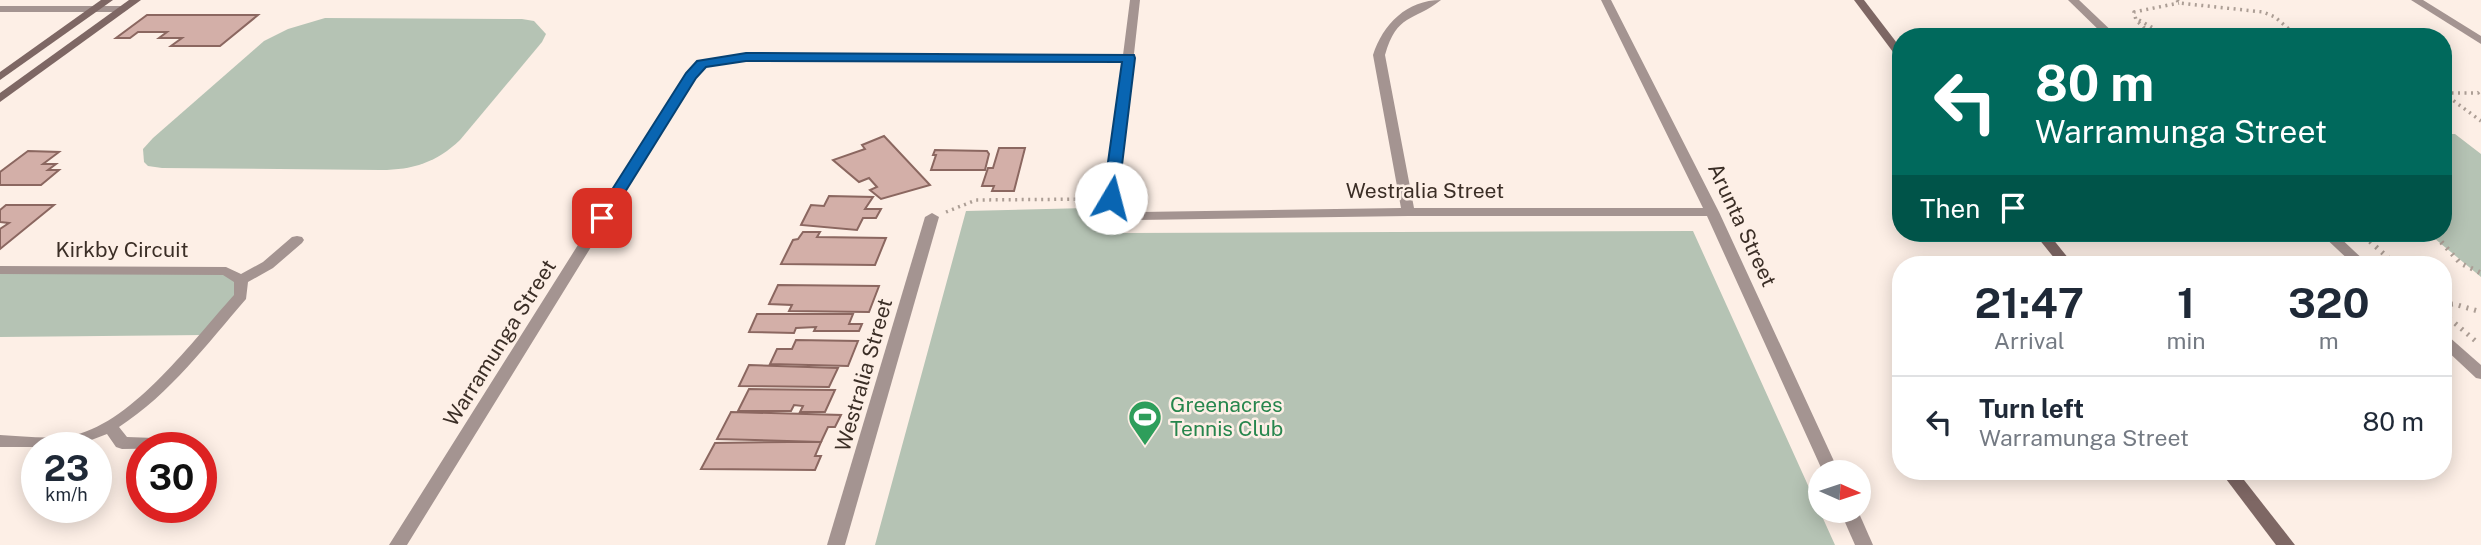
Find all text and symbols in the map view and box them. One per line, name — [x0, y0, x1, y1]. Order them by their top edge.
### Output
text: 80 m — [2035, 54, 2154, 112]
icon: left — [1920, 56, 2011, 147]
text: Warramunga Street — [2035, 113, 2327, 150]
street label: Arunta Street — [1703, 159, 1782, 290]
position arrow — [1074, 161, 1148, 235]
street label: Westralia Street — [1346, 178, 1504, 203]
pin — [572, 188, 632, 248]
icon: arrive — [1994, 189, 2032, 227]
text: Then — [1920, 193, 1980, 224]
icon: arrive — [583, 199, 621, 237]
street label: Kirkby Circuit — [55, 237, 189, 262]
street label: Warramunga Street — [438, 255, 561, 431]
text: 21:47 — [1974, 278, 2084, 327]
text: 1 — [2177, 278, 2195, 327]
text: 320 — [2288, 278, 2370, 327]
street label: Westralia Street — [830, 295, 897, 454]
text: Arrival — [1994, 327, 2065, 354]
text: min — [2167, 327, 2206, 354]
text: m — [2319, 327, 2339, 354]
place label: Greenacres Tennis Club — [1170, 392, 1283, 441]
text: Turn left — [1979, 393, 2084, 424]
sports icon: Greenacres Tennis Club — [1126, 398, 1164, 447]
icon: left — [1920, 403, 1958, 441]
text: 80 m — [2363, 406, 2424, 437]
text: Warramunga Street — [1979, 424, 2189, 451]
speed limit sign: 30 — [126, 432, 217, 523]
text: 23 — [44, 448, 89, 489]
north arrow — [1808, 460, 1871, 523]
map controls — [1808, 460, 1871, 523]
text: km/h — [45, 484, 88, 505]

